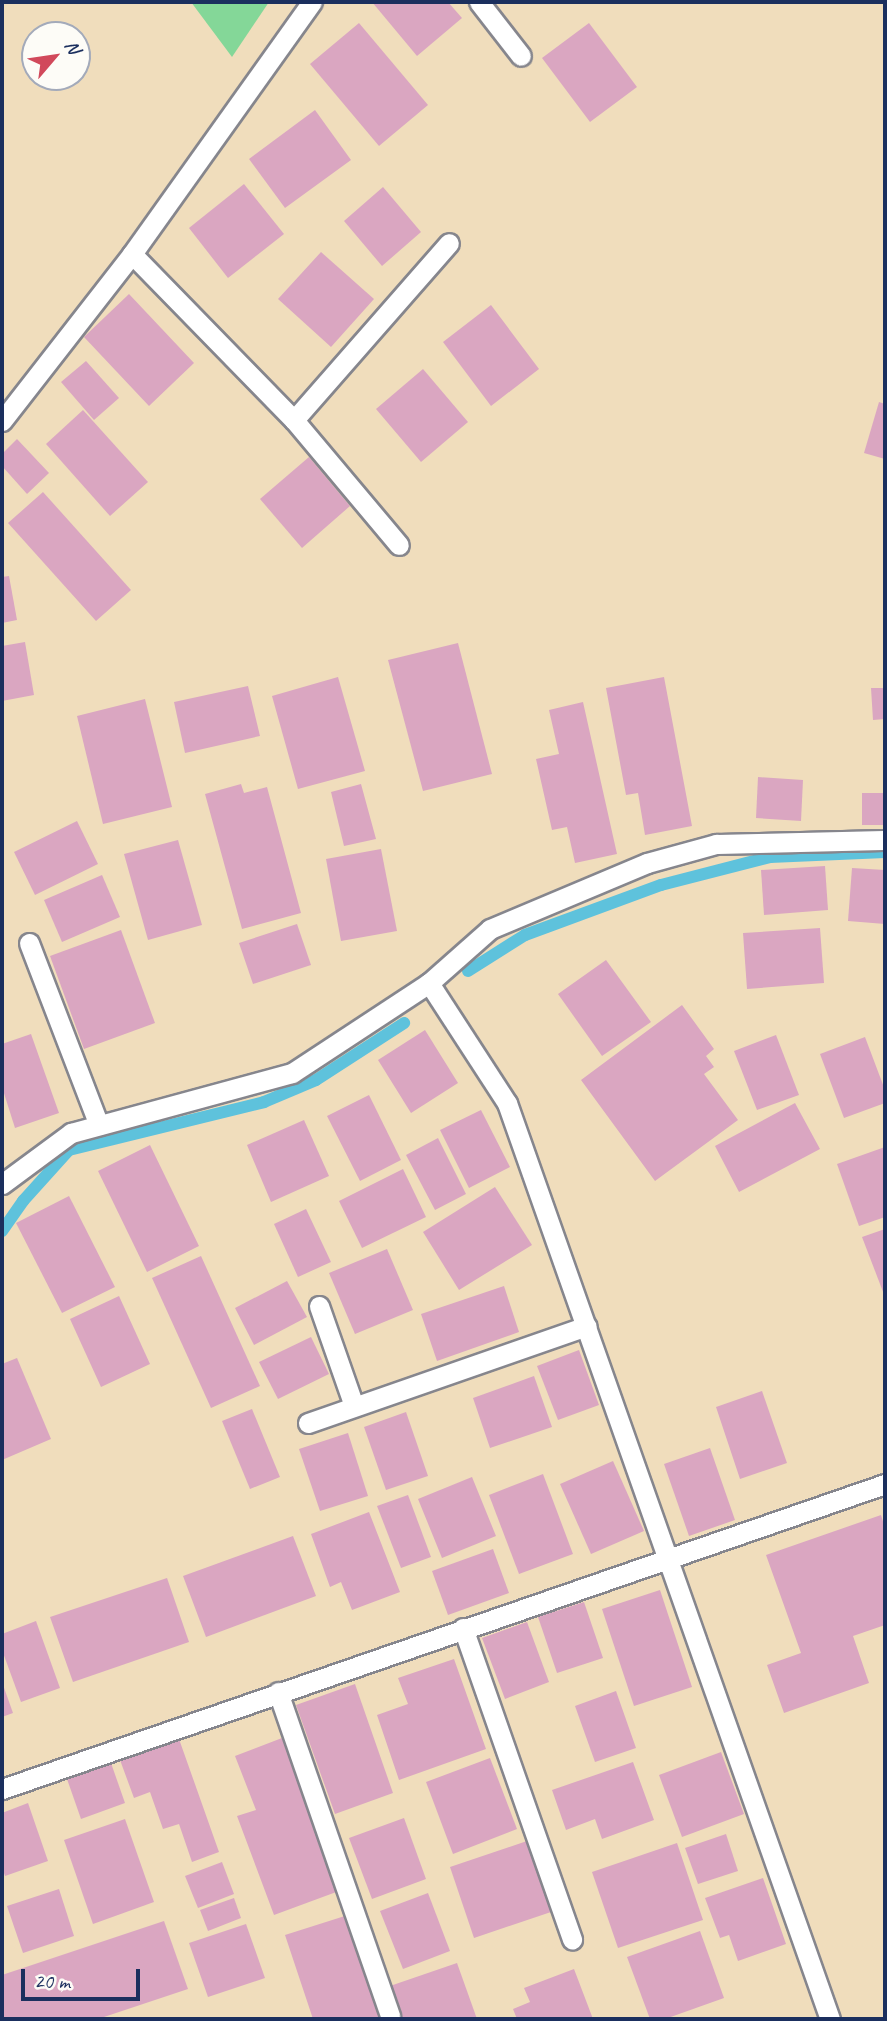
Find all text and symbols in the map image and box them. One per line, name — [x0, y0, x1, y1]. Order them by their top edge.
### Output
north arrow — [21, 21, 91, 91]
text: N — [59, 36, 86, 58]
scale bar — [24, 1954, 144, 1998]
text: 20 m — [34, 1968, 70, 1994]

